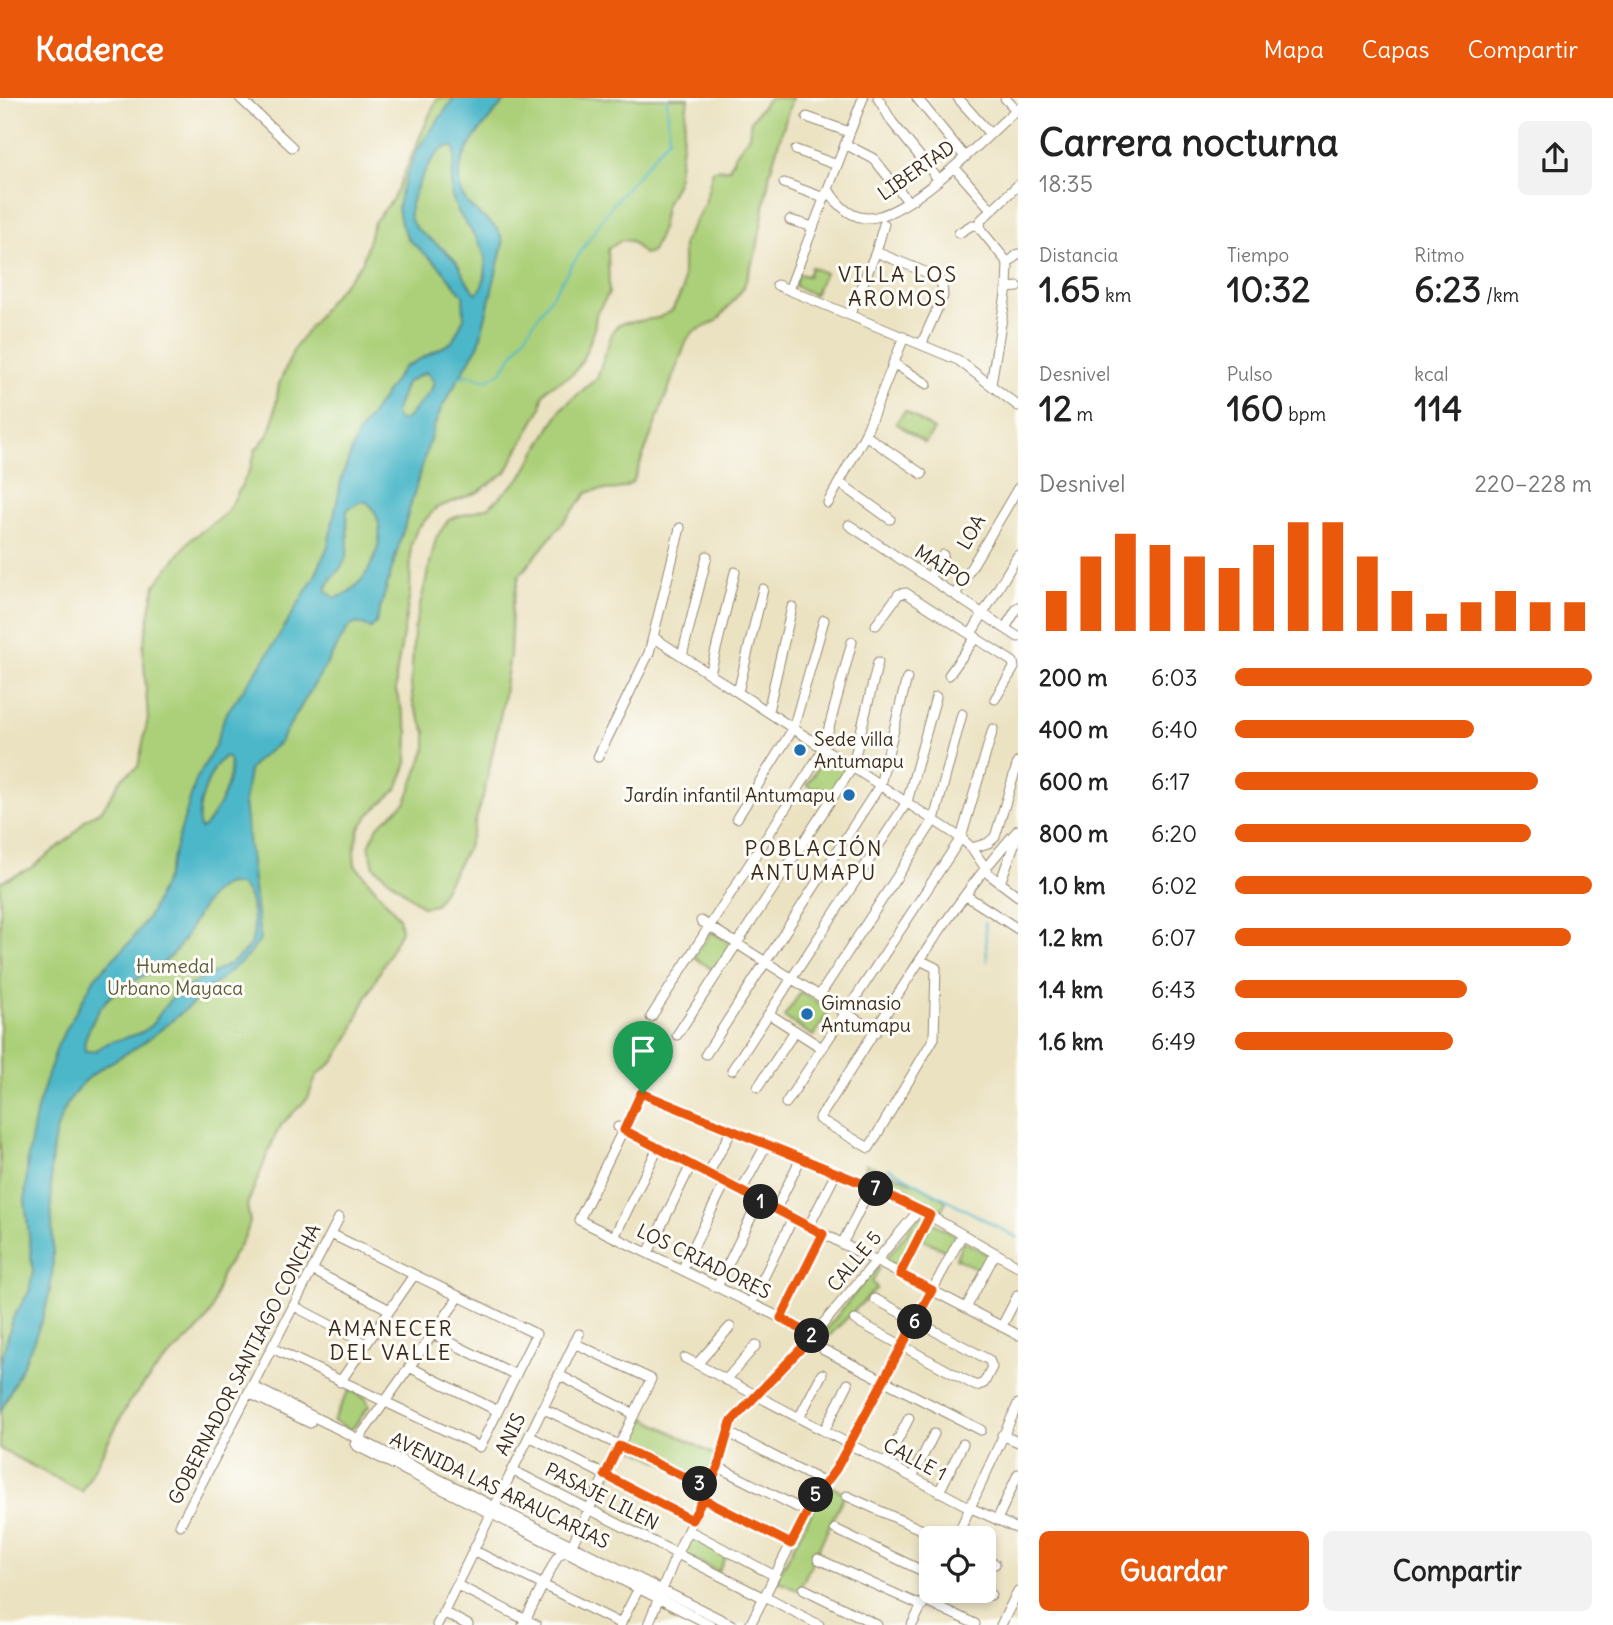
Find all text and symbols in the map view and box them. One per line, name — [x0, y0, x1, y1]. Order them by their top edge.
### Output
text: Kadence — [35, 28, 164, 70]
text: Mapa — [1263, 34, 1324, 64]
text: Capas — [1362, 34, 1429, 64]
text: Compartir — [1467, 34, 1578, 64]
text: Carrera nocturna — [1039, 119, 1338, 166]
button: share — [1518, 121, 1592, 195]
street label: LIBERTAD — [873, 135, 959, 205]
text: 18:35 — [1039, 169, 1093, 198]
text: Distancia — [1039, 243, 1118, 267]
text: Tiempo — [1227, 243, 1289, 267]
text: Ritmo — [1414, 243, 1464, 267]
district label: VILLA LOS AROMOS — [838, 261, 958, 312]
text: 1.65 — [1039, 267, 1100, 311]
text: 10:32 — [1227, 267, 1311, 311]
text: 6:23 — [1414, 267, 1482, 311]
text: km — [1100, 283, 1131, 307]
text: /km — [1482, 283, 1519, 307]
text: Desnivel — [1039, 362, 1110, 386]
text: Pulso — [1227, 362, 1273, 386]
text: kcal — [1414, 362, 1449, 386]
text: 12 — [1039, 386, 1072, 430]
text: 160 — [1227, 386, 1284, 430]
text: 114 — [1414, 386, 1462, 430]
text: m — [1072, 402, 1093, 426]
text: bpm — [1284, 402, 1326, 426]
text: Desnivel — [1039, 469, 1125, 498]
text: 220–228 m — [1474, 469, 1592, 498]
street label: LOA — [951, 510, 991, 554]
street label: MAIPO — [910, 539, 976, 593]
text: 200 m — [1039, 663, 1108, 692]
text: 6:03 — [1151, 663, 1198, 692]
text: 400 m — [1039, 715, 1108, 744]
text: 6:40 — [1151, 715, 1198, 744]
place label: Sede villa Antumapu — [814, 727, 904, 773]
marker: Sede villa Antumapu — [792, 742, 808, 758]
text: 600 m — [1039, 767, 1108, 796]
text: 6:17 — [1151, 767, 1190, 796]
place label: Jardín infantil Antumapu — [624, 783, 835, 807]
marker: Jardín infantil Antumapu — [841, 787, 857, 803]
text: 800 m — [1039, 819, 1108, 848]
text: 6:20 — [1151, 819, 1197, 848]
district label: POBLACIÓN ANTUMAPU — [745, 835, 883, 886]
text: 1.0 km — [1039, 871, 1105, 900]
text: 6:02 — [1151, 871, 1197, 900]
text: 1.2 km — [1039, 923, 1103, 952]
text: 6:07 — [1151, 923, 1196, 952]
park label: Humedal Urbano Mayaca — [107, 954, 243, 1000]
text: 1.4 km — [1039, 975, 1103, 1004]
text: 6:43 — [1151, 975, 1196, 1004]
place label: Gimnasio Antumapu — [821, 991, 911, 1037]
marker: Gimnasio Antumapu — [799, 1006, 815, 1022]
pin — [613, 1021, 673, 1093]
text: 1.6 km — [1039, 1027, 1104, 1056]
text: 6:49 — [1151, 1027, 1196, 1056]
icon: arrive — [624, 1032, 662, 1070]
pin: 7 — [858, 1172, 894, 1206]
text: 7 — [871, 1176, 880, 1200]
pin: 1 — [744, 1184, 778, 1220]
text: 1 — [757, 1189, 764, 1213]
street label: LOS CRIADORES — [633, 1218, 775, 1304]
street label: GOBERNADOR SANTIAGO CONCHA — [163, 1220, 325, 1508]
street label: CALLE 5 — [822, 1226, 886, 1296]
pin: 6 — [898, 1304, 932, 1340]
text: 6 — [909, 1309, 920, 1333]
district label: AMANECER DEL VALLE — [328, 1315, 454, 1366]
pin: 2 — [794, 1318, 830, 1354]
text: 2 — [806, 1323, 817, 1347]
street label: ANIS — [490, 1409, 530, 1459]
street label: AVENIDA LAS ARAUCARIAS — [386, 1426, 614, 1554]
street label: CALLE 1 — [879, 1432, 951, 1486]
street label: PASAJE LILEN — [541, 1457, 663, 1535]
pin: 3 — [682, 1466, 718, 1502]
text: 3 — [694, 1471, 705, 1495]
pin: 5 — [798, 1478, 834, 1512]
text: 5 — [810, 1482, 821, 1506]
map controls — [919, 1526, 996, 1603]
button: locate — [919, 1526, 996, 1603]
button: Guardar — [1039, 1531, 1309, 1611]
button: Compartir — [1323, 1531, 1592, 1611]

